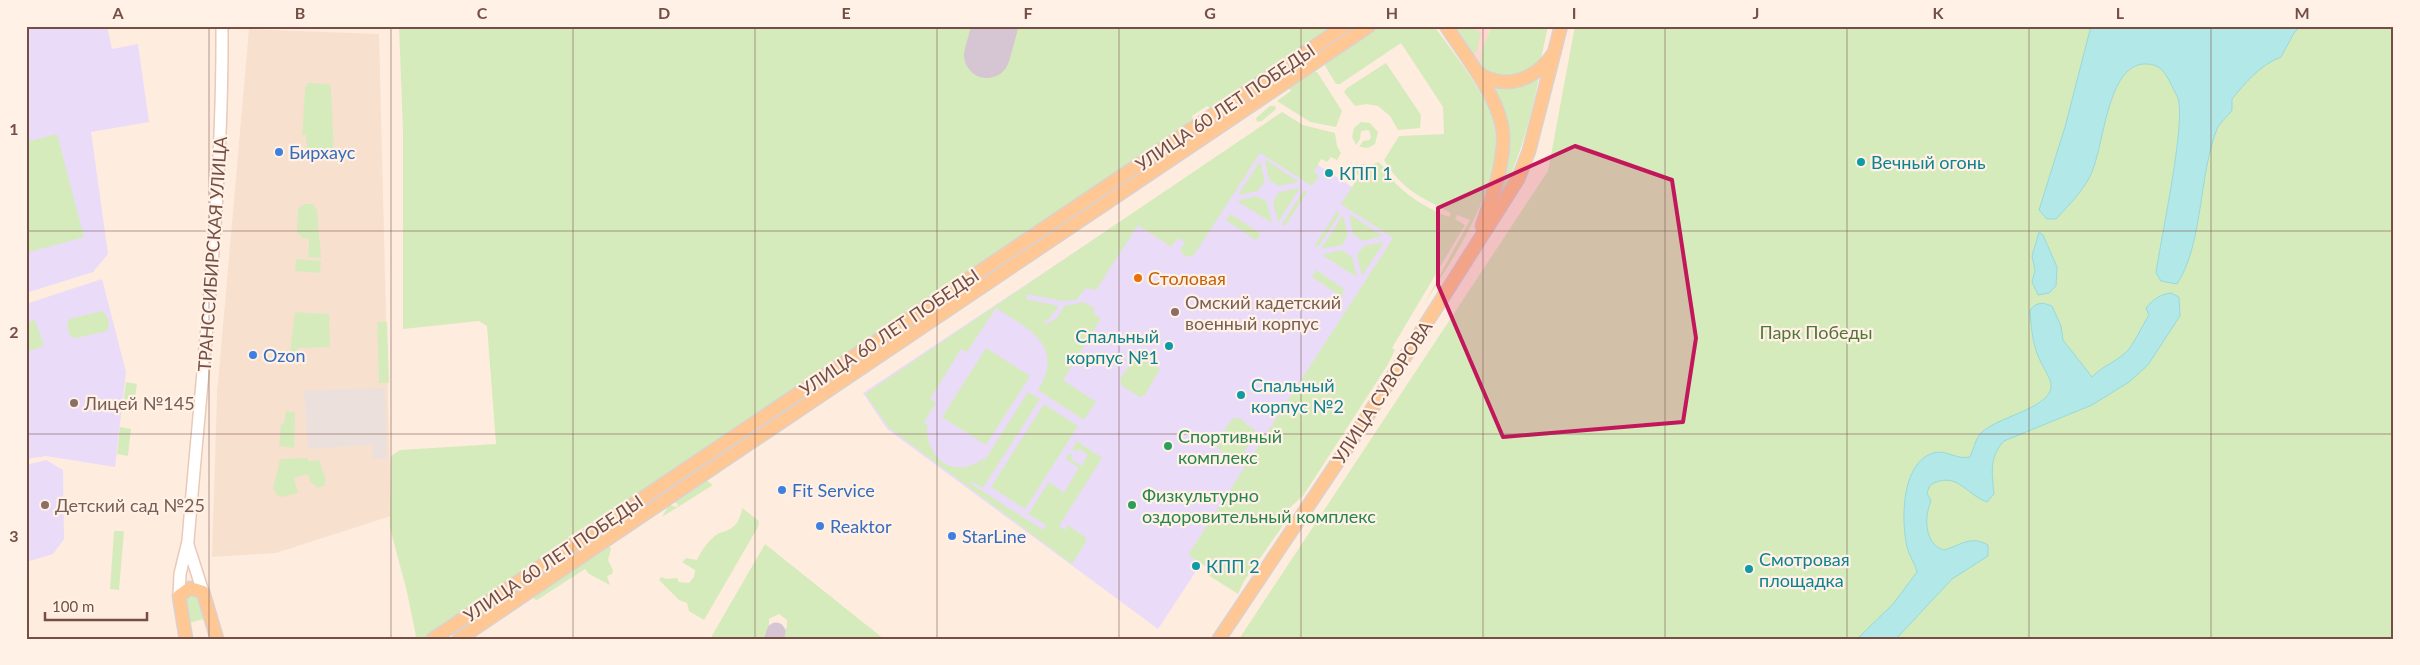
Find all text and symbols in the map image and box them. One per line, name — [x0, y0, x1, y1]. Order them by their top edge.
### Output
text: A — [111, 3, 124, 22]
text: B — [295, 3, 305, 22]
text: C — [477, 3, 488, 22]
text: D — [658, 3, 670, 22]
text: E — [841, 3, 851, 22]
text: F — [1023, 3, 1033, 22]
text: G — [1204, 3, 1216, 22]
text: H — [1386, 3, 1398, 22]
text: I — [1572, 3, 1576, 22]
text: J — [1753, 3, 1759, 22]
text: K — [1933, 3, 1945, 22]
text: L — [2116, 3, 2125, 22]
text: M — [2294, 3, 2310, 22]
street label: УЛИЦА 60 ЛЕТ ПОБЕДЫ — [1131, 39, 1319, 175]
text: 1 — [9, 119, 19, 138]
street label: ТРАНССИБИРСКАЯ УЛИЦА — [193, 135, 231, 372]
place label: Бирхаус — [289, 141, 356, 163]
marker: Бирхаус — [273, 146, 285, 158]
place label: Вечный огонь — [1871, 151, 1986, 173]
marker: Вечный огонь — [1855, 156, 1867, 168]
place label: КПП 1 — [1339, 162, 1393, 184]
marker: КПП 1 — [1323, 167, 1335, 179]
street label: УЛИЦА 60 ЛЕТ ПОБЕДЫ — [795, 264, 983, 400]
place label: Столовая — [1148, 267, 1226, 289]
marker: Столовая — [1132, 272, 1144, 284]
place label: Омский кадетский военный корпус — [1185, 291, 1341, 334]
marker: Омский кадетский военный корпус — [1169, 306, 1181, 318]
street label: УЛИЦА СУВОРОВА — [1328, 316, 1437, 468]
park label: Парк Победы — [1759, 321, 1873, 343]
text: 2 — [9, 322, 19, 341]
place label: Спальный корпус №1 — [1066, 325, 1159, 368]
marker: Спальный корпус №1 — [1163, 340, 1175, 352]
place label: Ozon — [263, 344, 305, 366]
marker: Ozon — [247, 349, 259, 361]
place label: Спальный корпус №2 — [1251, 374, 1344, 417]
marker: Спальный корпус №2 — [1235, 389, 1247, 401]
place label: Лицей №145 — [83, 392, 195, 414]
marker: Лицей №145 — [68, 397, 80, 409]
place label: Спортивный комплекс — [1178, 425, 1282, 468]
marker: Спортивный комплекс — [1162, 440, 1174, 452]
place label: Fit Service — [792, 479, 875, 501]
marker: Fit Service — [776, 484, 788, 496]
place label: Физкультурно оздоровительный комплекс — [1142, 484, 1376, 527]
street label: УЛИЦА 60 ЛЕТ ПОБЕДЫ — [459, 490, 647, 626]
place label: Детский сад №25 — [55, 494, 205, 516]
marker: Детский сад №25 — [39, 499, 51, 511]
marker: Физкультурно оздоровительный комплекс — [1126, 499, 1138, 511]
place label: Reaktor — [830, 515, 892, 537]
marker: Reaktor — [814, 520, 826, 532]
place label: StarLine — [962, 525, 1026, 547]
text: 3 — [9, 526, 19, 545]
marker: StarLine — [946, 530, 958, 542]
place label: Смотровая площадка — [1759, 548, 1850, 591]
place label: КПП 2 — [1206, 555, 1260, 577]
marker: КПП 2 — [1190, 560, 1202, 572]
marker: Смотровая площадка — [1743, 563, 1755, 575]
scale bar — [45, 590, 148, 622]
text: 100 m — [52, 597, 94, 615]

